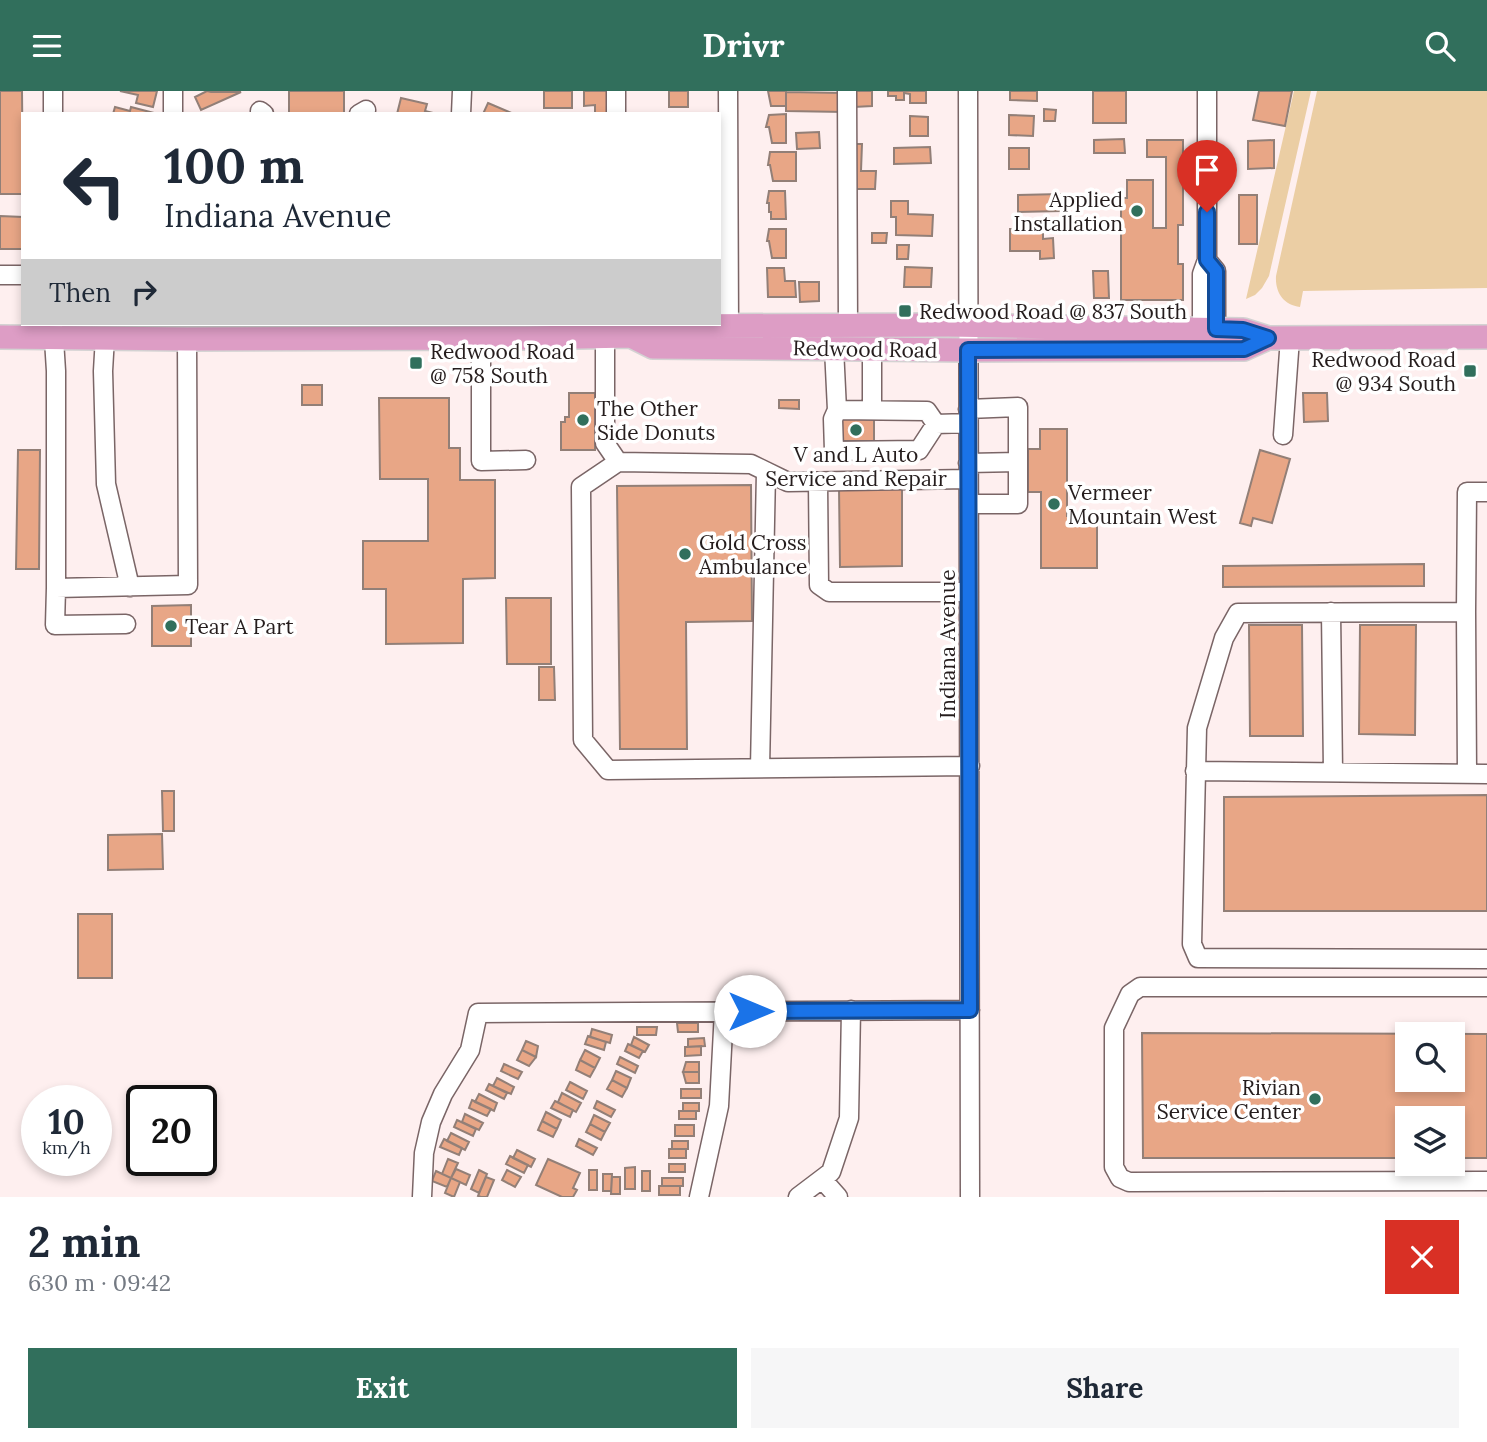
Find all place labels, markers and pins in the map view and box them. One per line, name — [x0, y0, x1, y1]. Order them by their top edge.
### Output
pin — [1177, 140, 1237, 212]
place label: Applied Installation — [1014, 186, 1123, 237]
marker: Applied Installation — [1129, 203, 1145, 219]
place label: Redwood Road @ 837 South — [919, 298, 1187, 325]
marker: Redwood Road @ 837 South — [897, 303, 913, 319]
place label: Redwood Road @ 758 South — [430, 338, 575, 389]
place label: Redwood Road @ 934 South — [1311, 346, 1456, 397]
marker: Redwood Road @ 758 South — [408, 355, 424, 371]
marker: Redwood Road @ 934 South — [1462, 363, 1478, 379]
place label: The Other Side Donuts — [597, 395, 715, 446]
marker: The Other Side Donuts — [575, 412, 591, 428]
marker: V and L Auto Service and Repair — [848, 422, 864, 438]
place label: V and L Auto Service and Repair — [765, 441, 947, 492]
place label: Vermeer Mountain West — [1067, 479, 1218, 530]
marker: Vermeer Mountain West — [1046, 496, 1062, 512]
place label: Gold Cross Ambulance — [698, 529, 807, 580]
marker: Gold Cross Ambulance — [677, 546, 693, 562]
place label: Tear A Part — [185, 613, 295, 640]
marker: Tear A Part — [163, 618, 179, 634]
place label: Rivian Service Center — [1157, 1074, 1301, 1125]
marker: Rivian Service Center — [1307, 1091, 1323, 1107]

